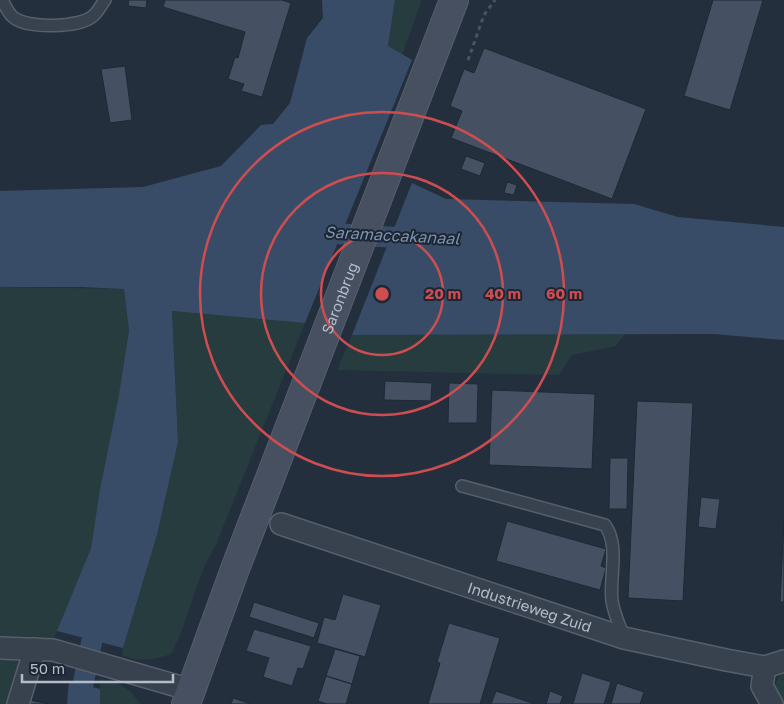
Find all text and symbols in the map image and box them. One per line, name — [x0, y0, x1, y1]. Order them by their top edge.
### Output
water label: Saramaccakanaal — [324, 221, 461, 249]
street label: Saronbrug — [317, 260, 361, 336]
text: 20 m — [425, 284, 461, 302]
text: 40 m — [485, 284, 521, 302]
text: 60 m — [546, 284, 582, 302]
centre of rings — [373, 285, 391, 303]
street label: Industrieweg Zuid — [465, 578, 594, 636]
scale bar — [22, 652, 174, 684]
text: 50 m — [30, 659, 65, 677]

